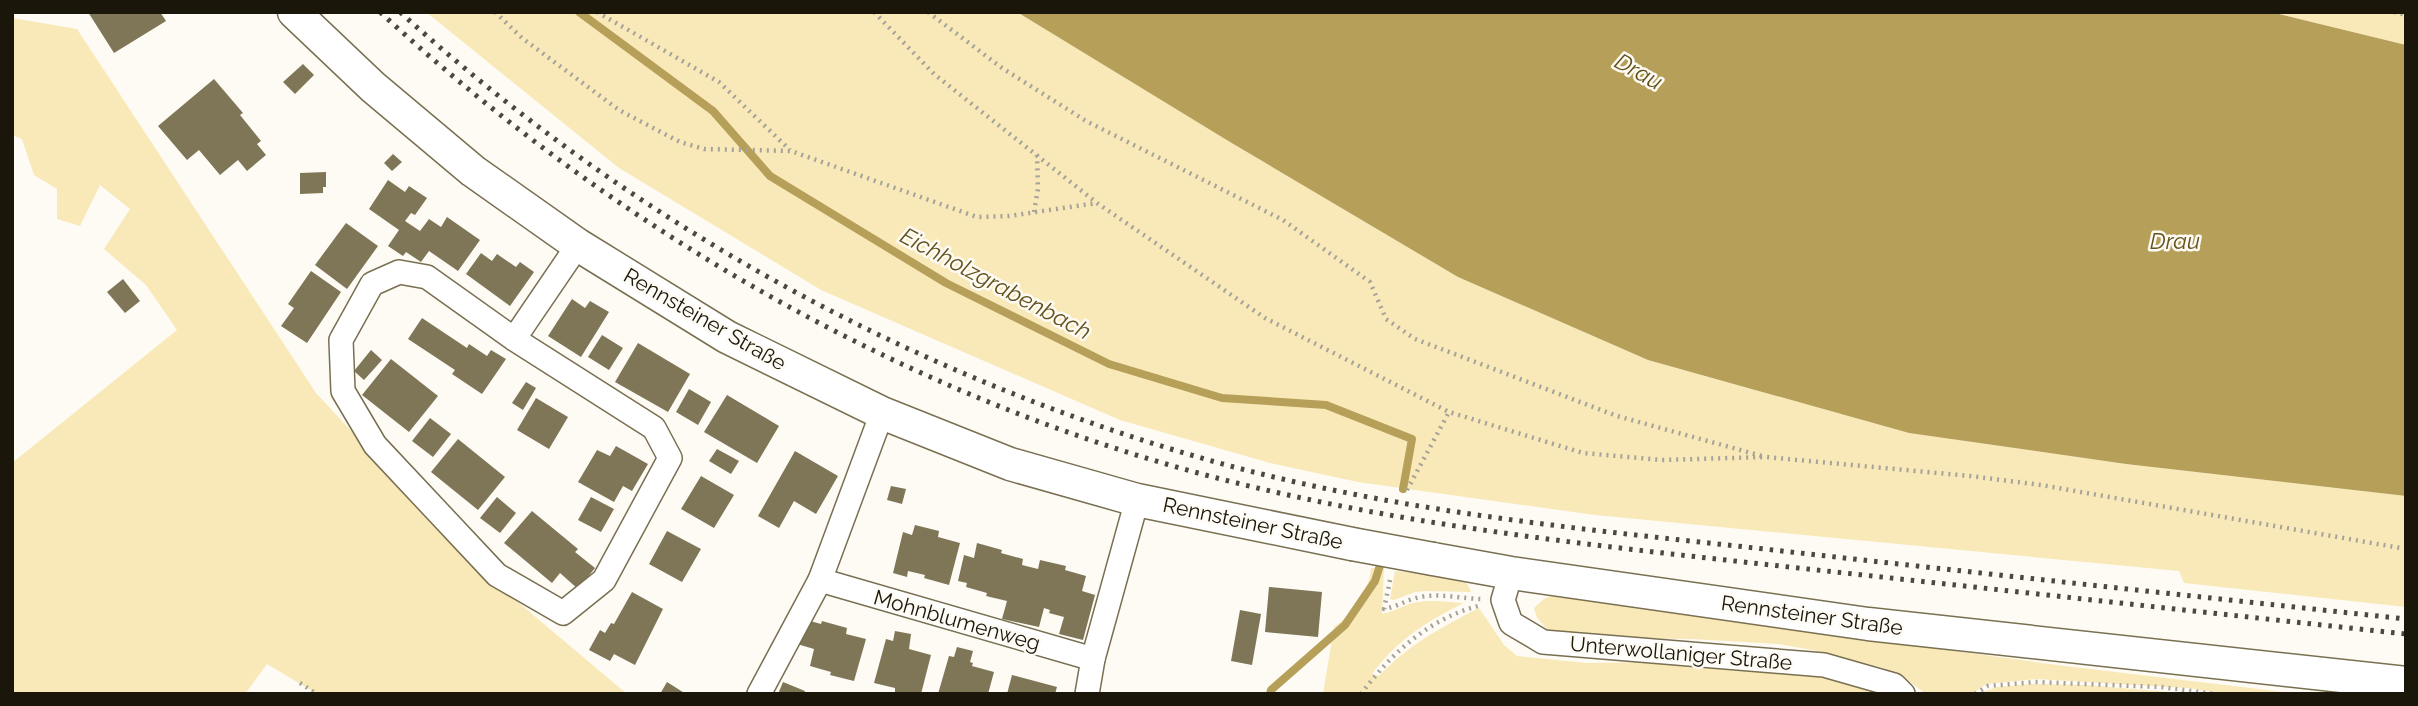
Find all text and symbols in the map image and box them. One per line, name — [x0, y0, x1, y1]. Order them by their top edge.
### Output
water label: Drau — [1610, 47, 1668, 95]
water label: Eichholzgrabenbach — [896, 221, 1096, 345]
water label: Drau — [2150, 227, 2200, 254]
street label: Rennsteiner Straße — [619, 262, 791, 376]
street label: Rennsteiner Straße — [1161, 492, 1345, 554]
street label: Mohnblumenweg — [871, 584, 1043, 656]
street label: Rennsteiner Straße — [1720, 590, 1904, 640]
street label: Unterwollaniger Straße — [1569, 631, 1793, 675]

